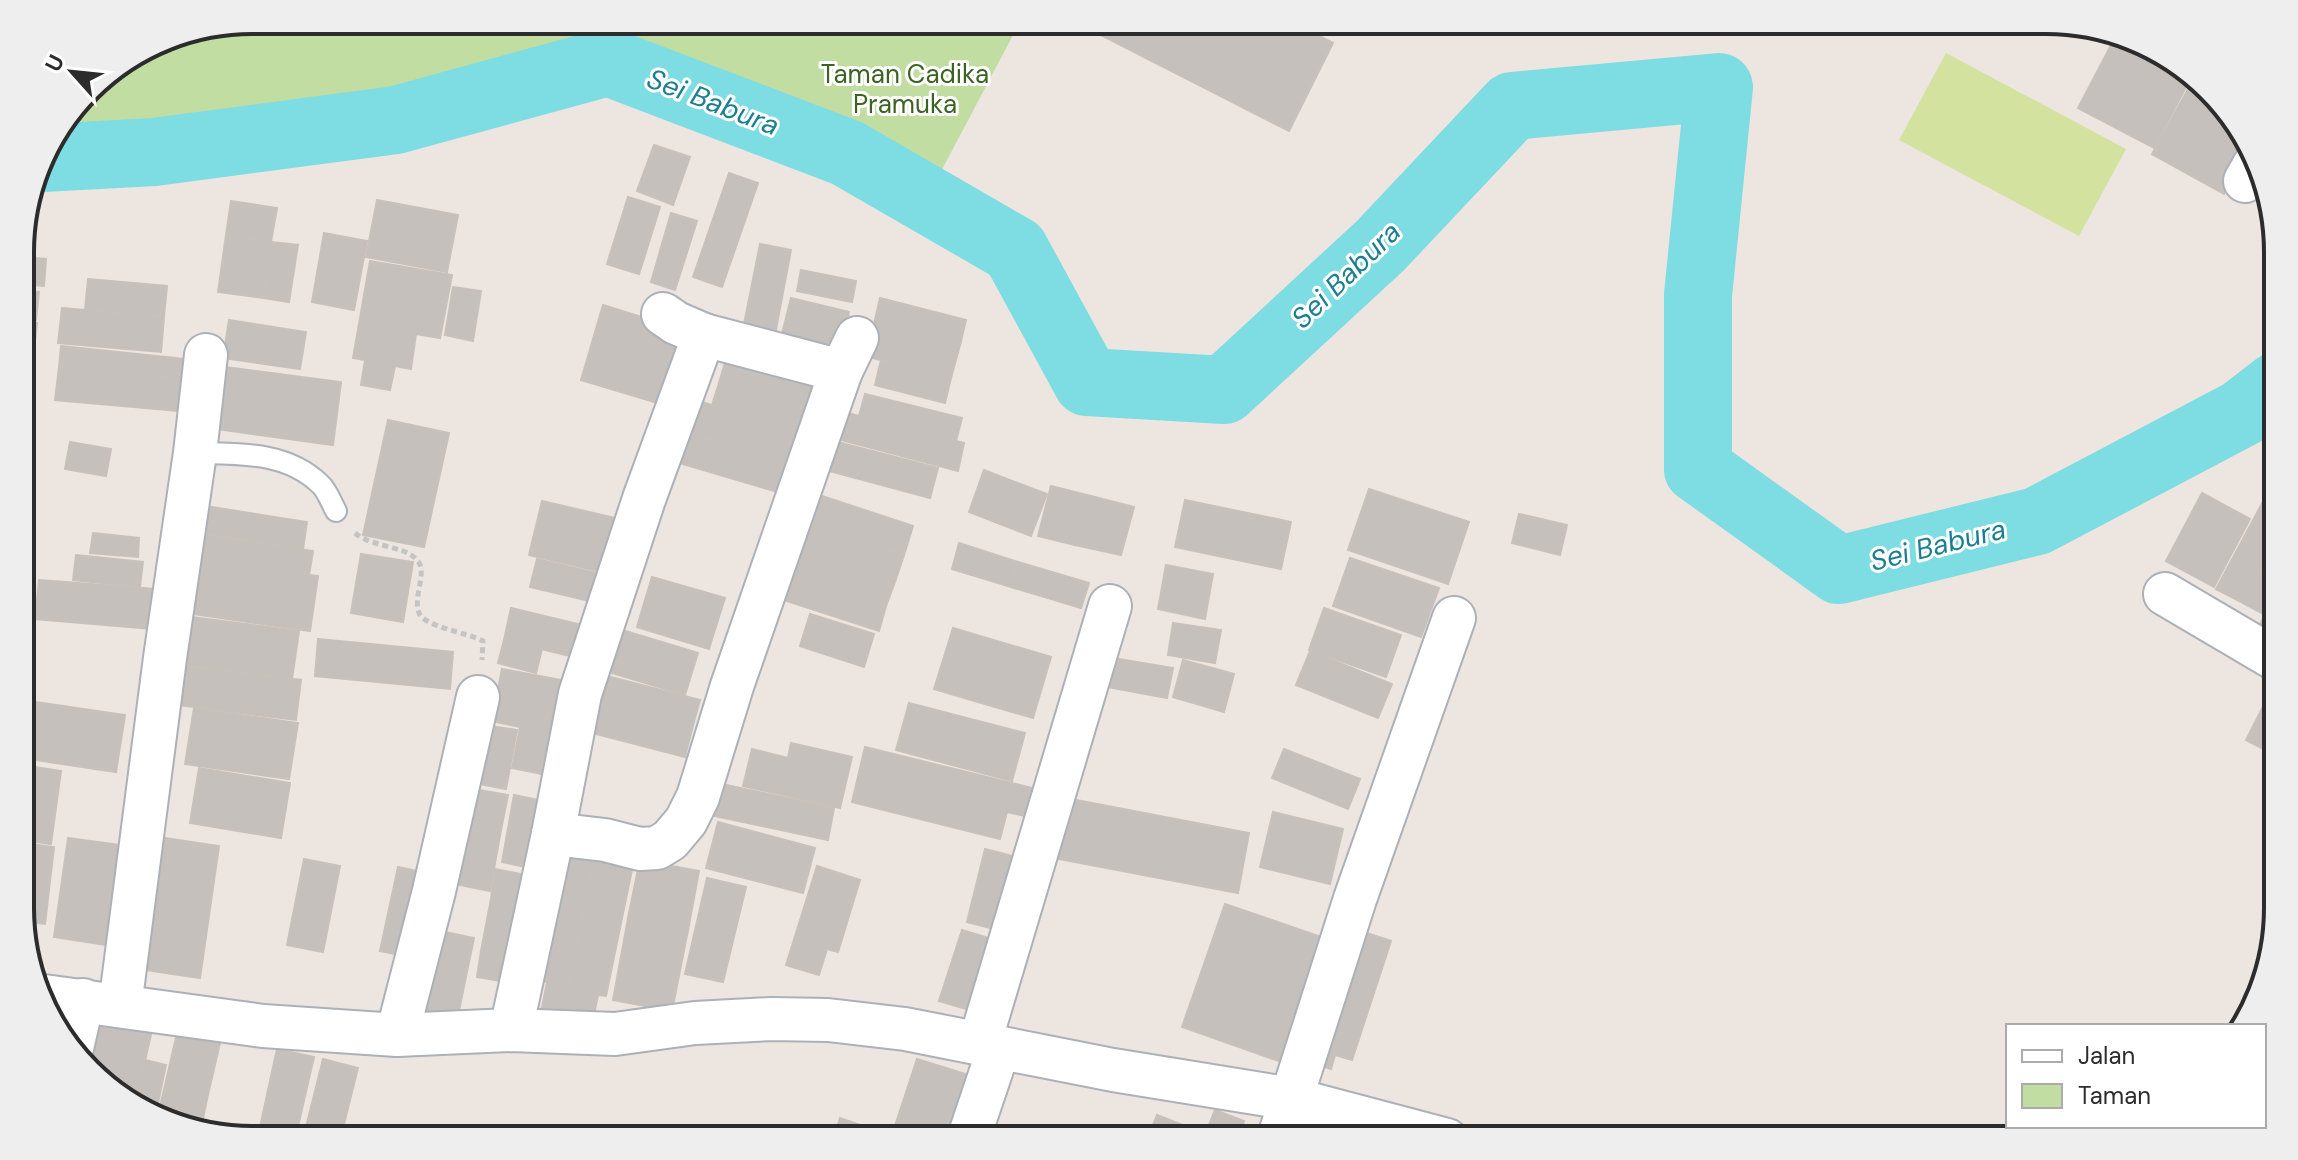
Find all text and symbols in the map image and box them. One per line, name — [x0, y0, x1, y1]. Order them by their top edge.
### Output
north arrow — [32, 32, 112, 112]
text: U — [38, 50, 71, 76]
park label: Taman Cadika Pramuka — [821, 57, 989, 121]
water label: Sei Babura — [642, 60, 784, 144]
water label: Sei Babura — [1283, 214, 1409, 336]
water label: Sei Babura — [1866, 510, 2010, 580]
legend — [2006, 1024, 2266, 1128]
text: Jalan — [2078, 1040, 2135, 1071]
text: Taman — [2078, 1080, 2151, 1111]

